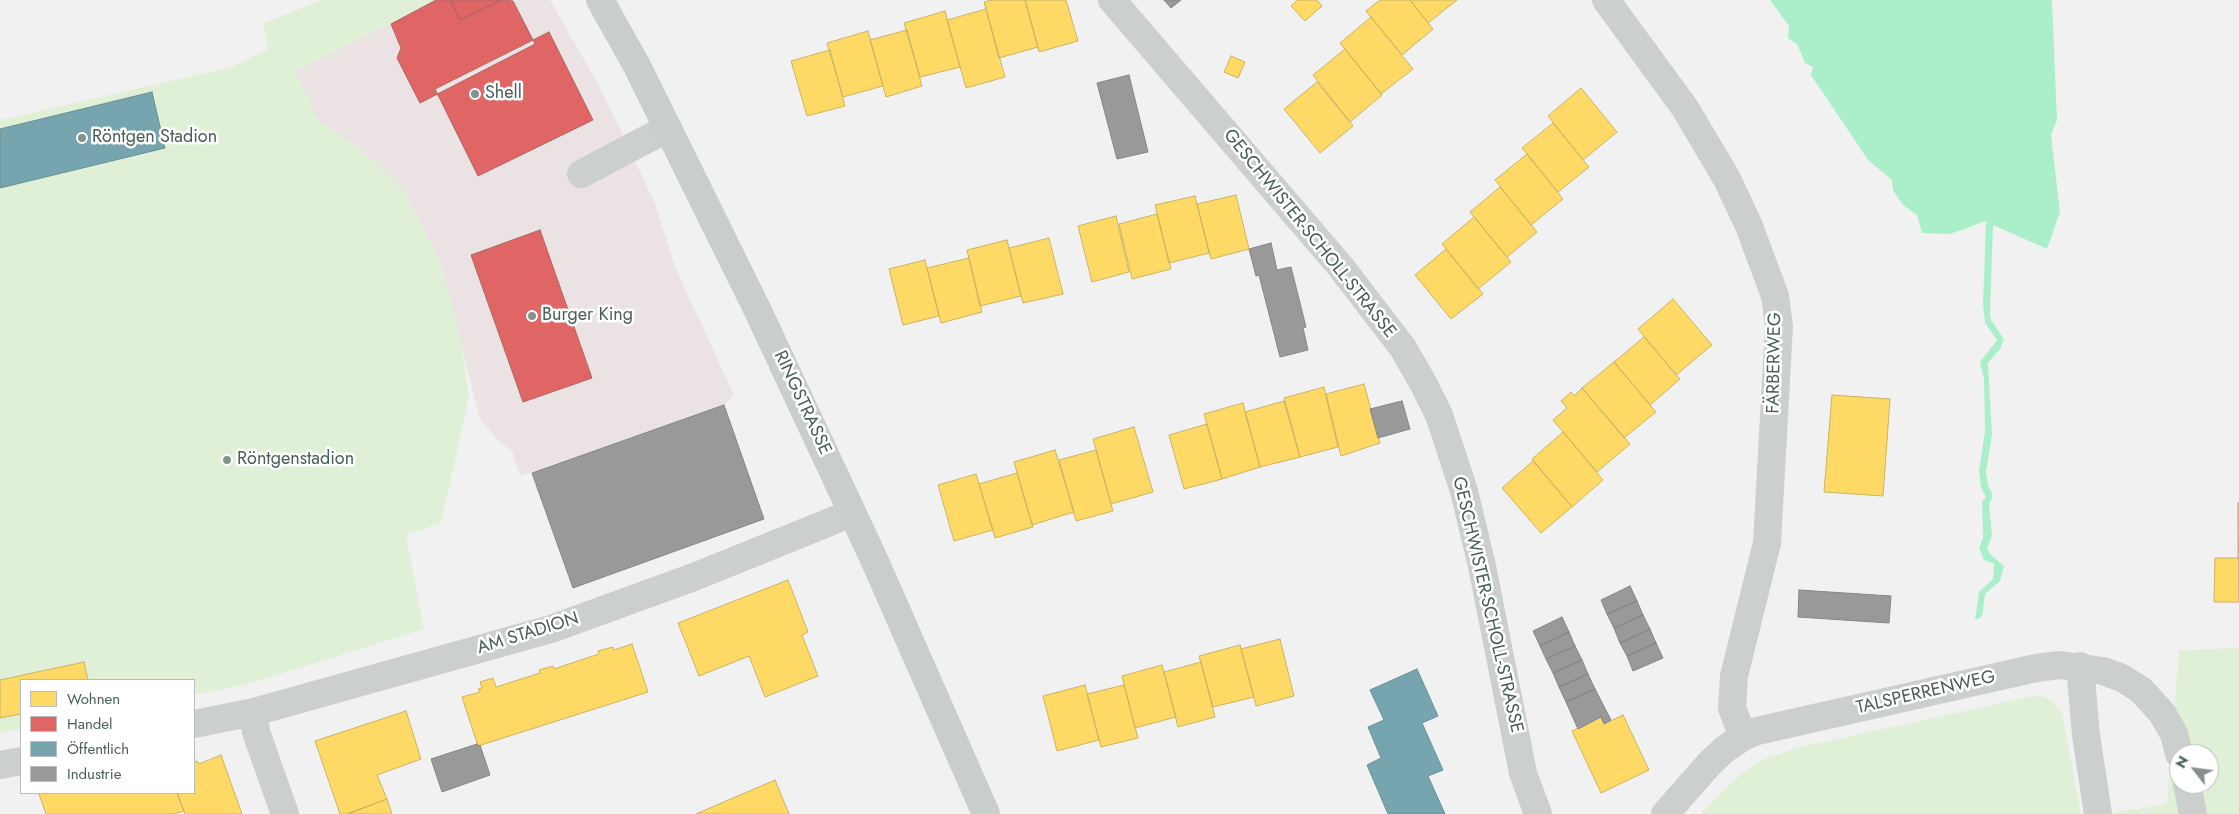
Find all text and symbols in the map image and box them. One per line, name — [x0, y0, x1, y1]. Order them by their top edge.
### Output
place label: Shell — [485, 83, 522, 105]
marker: Shell — [469, 88, 481, 100]
street label: GESCHWISTER-SCHOLL-STRASSE — [1218, 125, 1400, 343]
place label: Röntgen Stadion — [92, 127, 217, 149]
marker: Röntgen Stadion — [76, 132, 88, 144]
place label: Burger King — [542, 305, 633, 327]
marker: Burger King — [526, 310, 538, 322]
street label: FÄRBERWEG — [1763, 312, 1787, 414]
street label: RINGSTRASSE — [769, 348, 835, 458]
place label: Röntgenstadion — [237, 449, 354, 471]
marker: Röntgenstadion — [221, 454, 233, 466]
street label: GESCHWISTER-SCHOLL-STRASSE — [1447, 475, 1527, 735]
street label: AM STADION — [475, 608, 581, 660]
street label: TALSPERRENWEG — [1854, 667, 1998, 719]
legend — [20, 679, 195, 794]
text: Wohnen — [67, 688, 120, 710]
text: Handel — [67, 713, 113, 735]
text: Öffentlich — [67, 738, 129, 760]
north arrow — [2169, 744, 2219, 794]
text: N — [2170, 752, 2193, 772]
text: Industrie — [67, 763, 121, 785]

